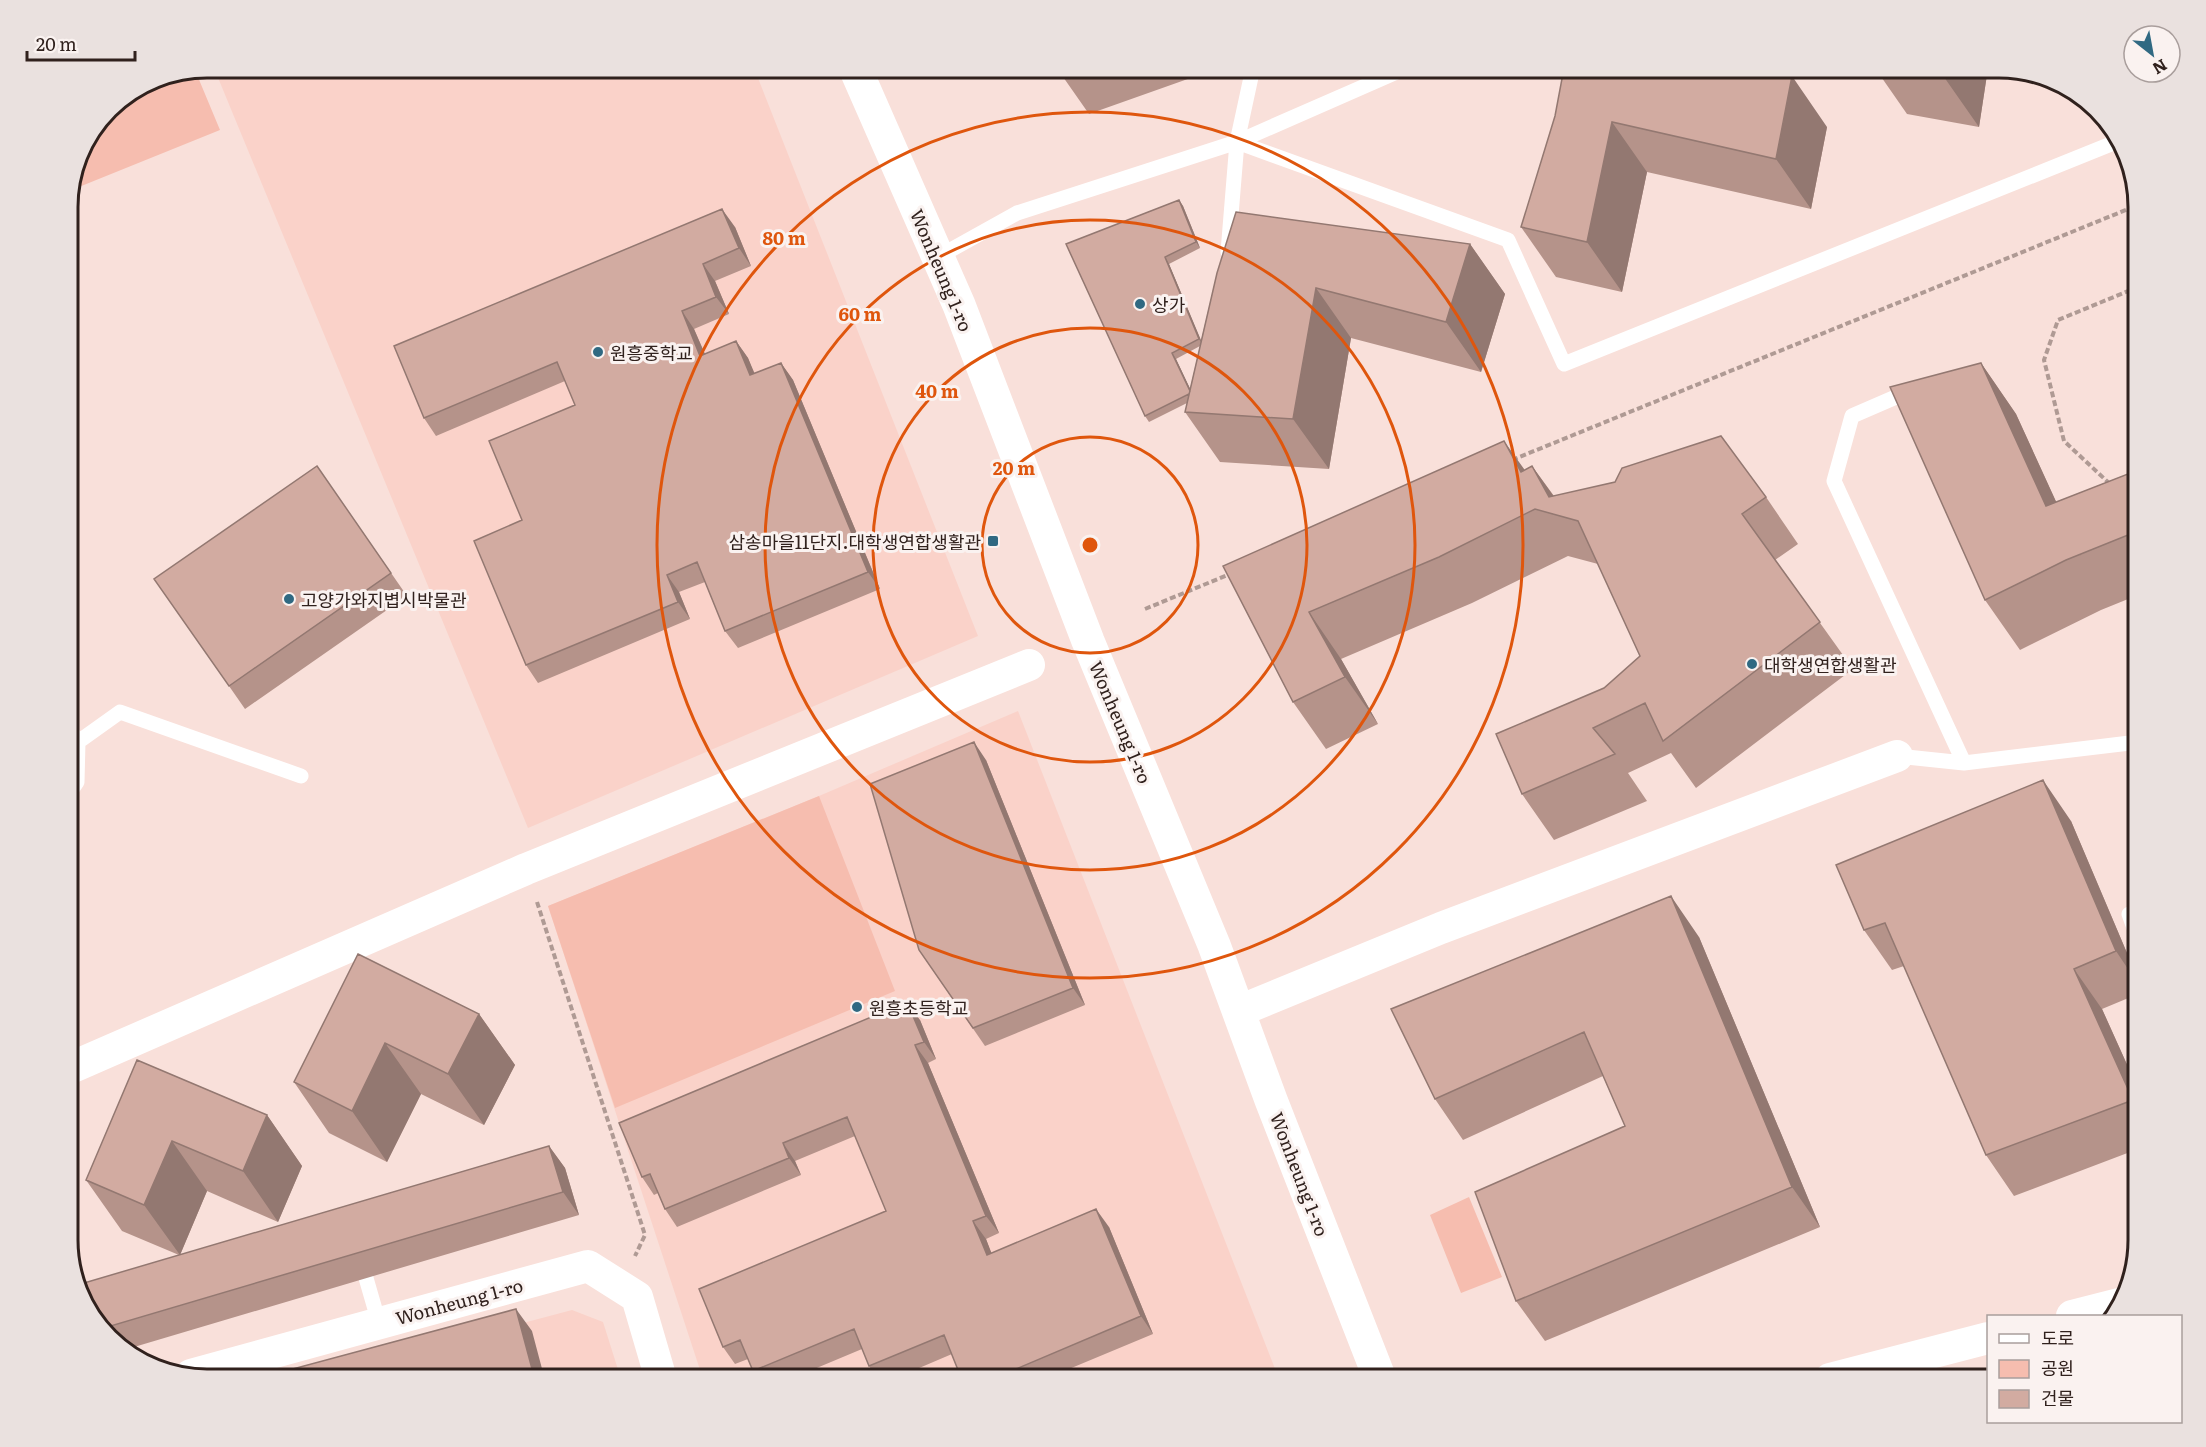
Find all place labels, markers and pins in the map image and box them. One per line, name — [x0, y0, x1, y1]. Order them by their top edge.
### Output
place label: 상가 — [1152, 291, 1186, 318]
marker: 상가 — [1133, 297, 1147, 311]
place label: 원흥중학교 — [610, 339, 693, 366]
marker: 원흥중학교 — [591, 345, 605, 359]
place label: 삼송마을11단지.대학생연합생활관 — [729, 528, 981, 555]
marker: 삼송마을11단지.대학생연합생활관 — [986, 534, 1000, 548]
centre of rings — [1080, 535, 1100, 555]
place label: 고양가와지볍시박물관 — [301, 586, 467, 613]
marker: 고양가와지볍시박물관 — [282, 592, 296, 606]
place label: 대학생연합생활관 — [1764, 651, 1897, 678]
marker: 대학생연합생활관 — [1745, 657, 1759, 671]
place label: 원흥초등학교 — [869, 994, 968, 1021]
marker: 원흥초등학교 — [850, 1000, 864, 1014]

